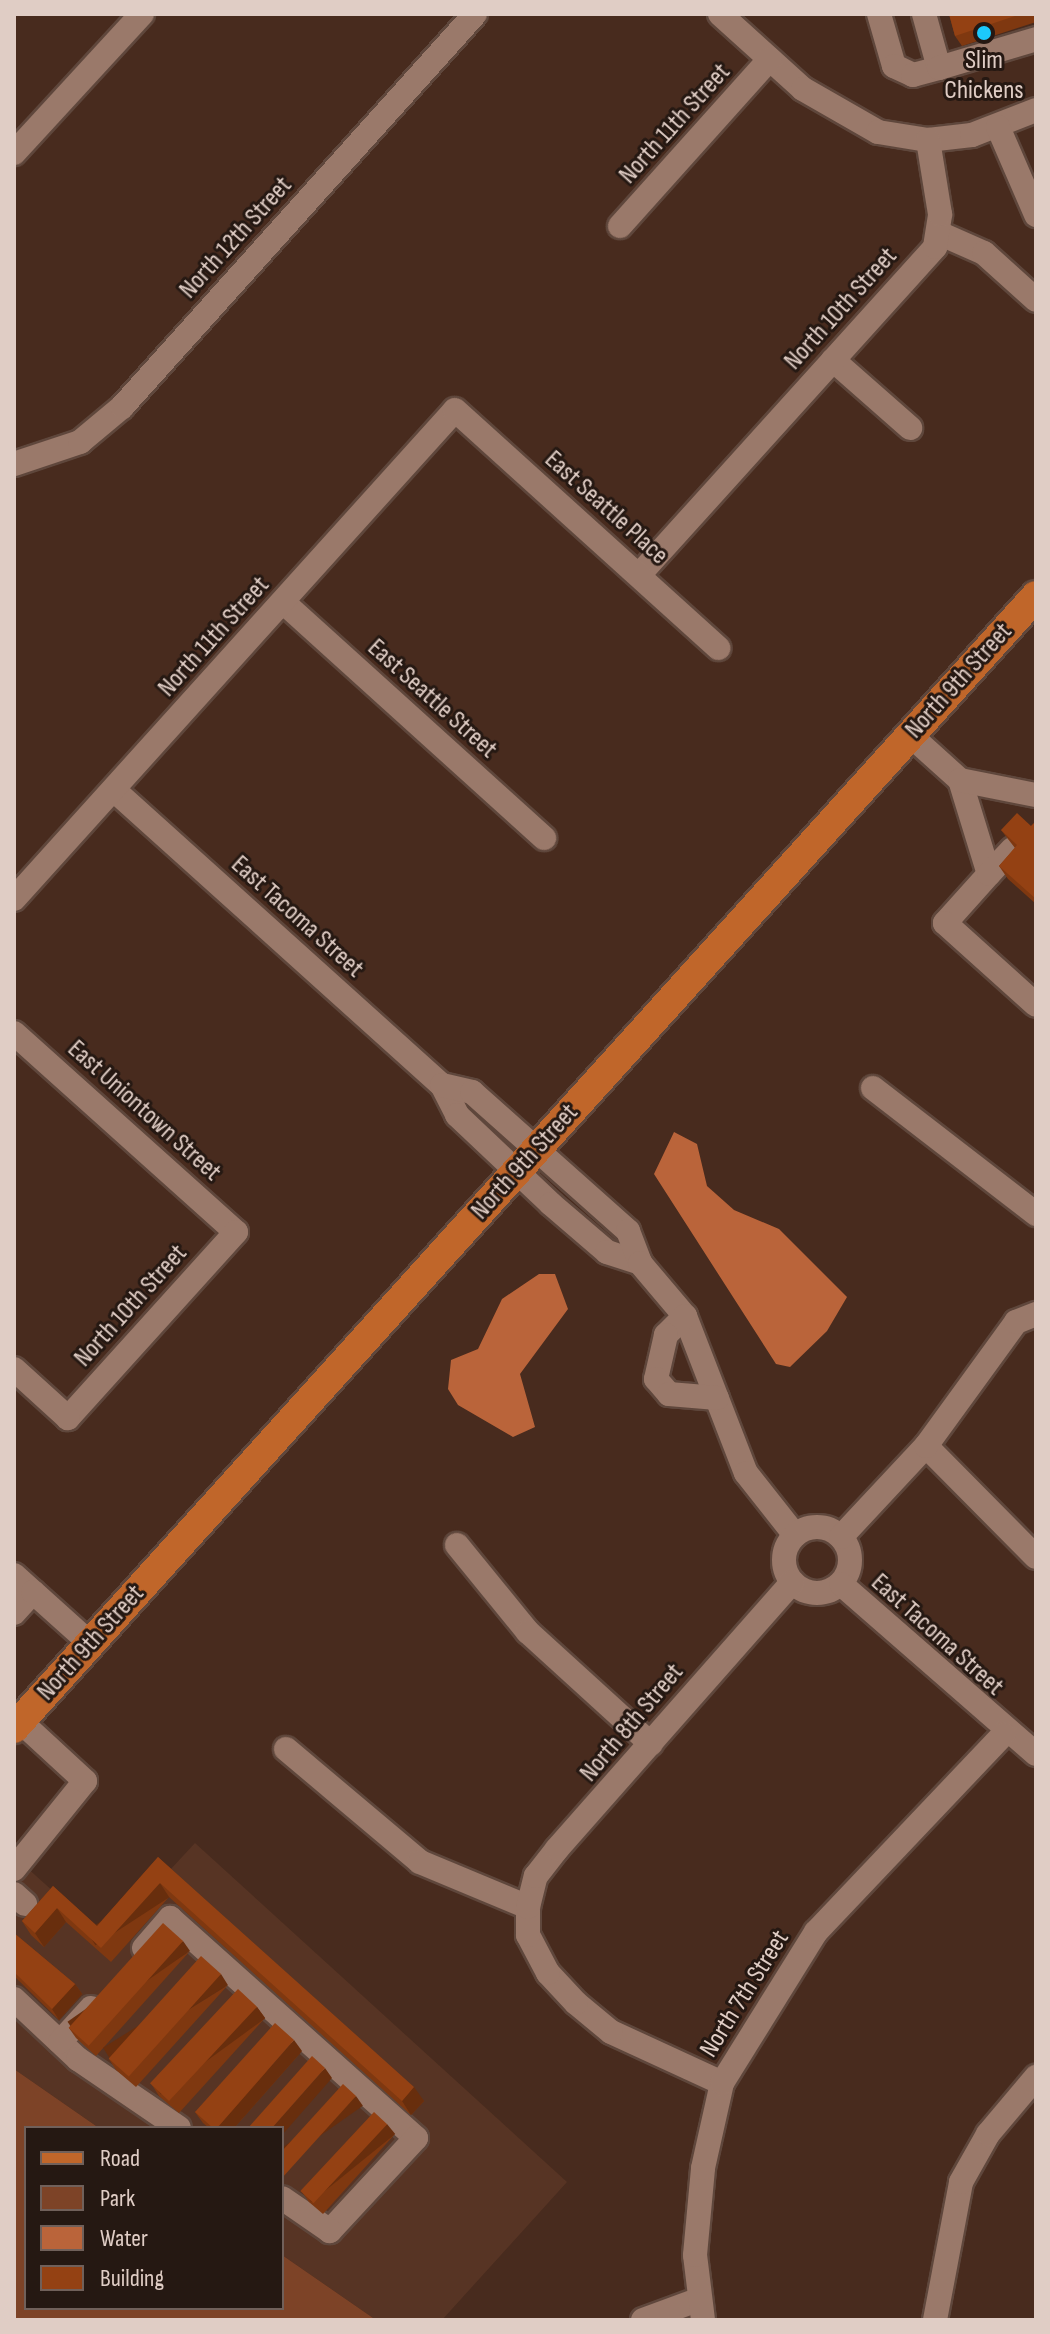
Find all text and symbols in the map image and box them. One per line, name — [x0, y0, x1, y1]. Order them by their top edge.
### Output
marker: Slim Chickens — [975, 24, 993, 42]
place label: Slim Chickens — [944, 45, 1024, 106]
street label: North 11th Street — [613, 57, 737, 191]
street label: North 12th Street — [173, 171, 299, 305]
street label: North 10th Street — [778, 241, 904, 377]
street label: East Seattle Place — [538, 445, 674, 571]
street label: North 11th Street — [152, 570, 276, 704]
street label: North 9th Street — [899, 617, 1019, 745]
street label: East Seattle Street — [361, 633, 503, 765]
street label: East Tacoma Street — [224, 849, 370, 985]
street label: East Uniontown Street — [61, 1034, 227, 1188]
street label: North 9th Street — [465, 1098, 585, 1226]
street label: North 10th Street — [68, 1238, 194, 1374]
street label: East Tacoma Street — [864, 1567, 1010, 1703]
street label: North 9th Street — [31, 1579, 151, 1707]
street label: North 8th Street — [574, 1658, 690, 1788]
street label: North 7th Street — [694, 1925, 796, 2063]
legend — [24, 2126, 284, 2310]
text: Road — [100, 2144, 140, 2173]
text: Park — [100, 2184, 135, 2213]
text: Water — [100, 2224, 148, 2253]
text: Building — [100, 2264, 164, 2293]

